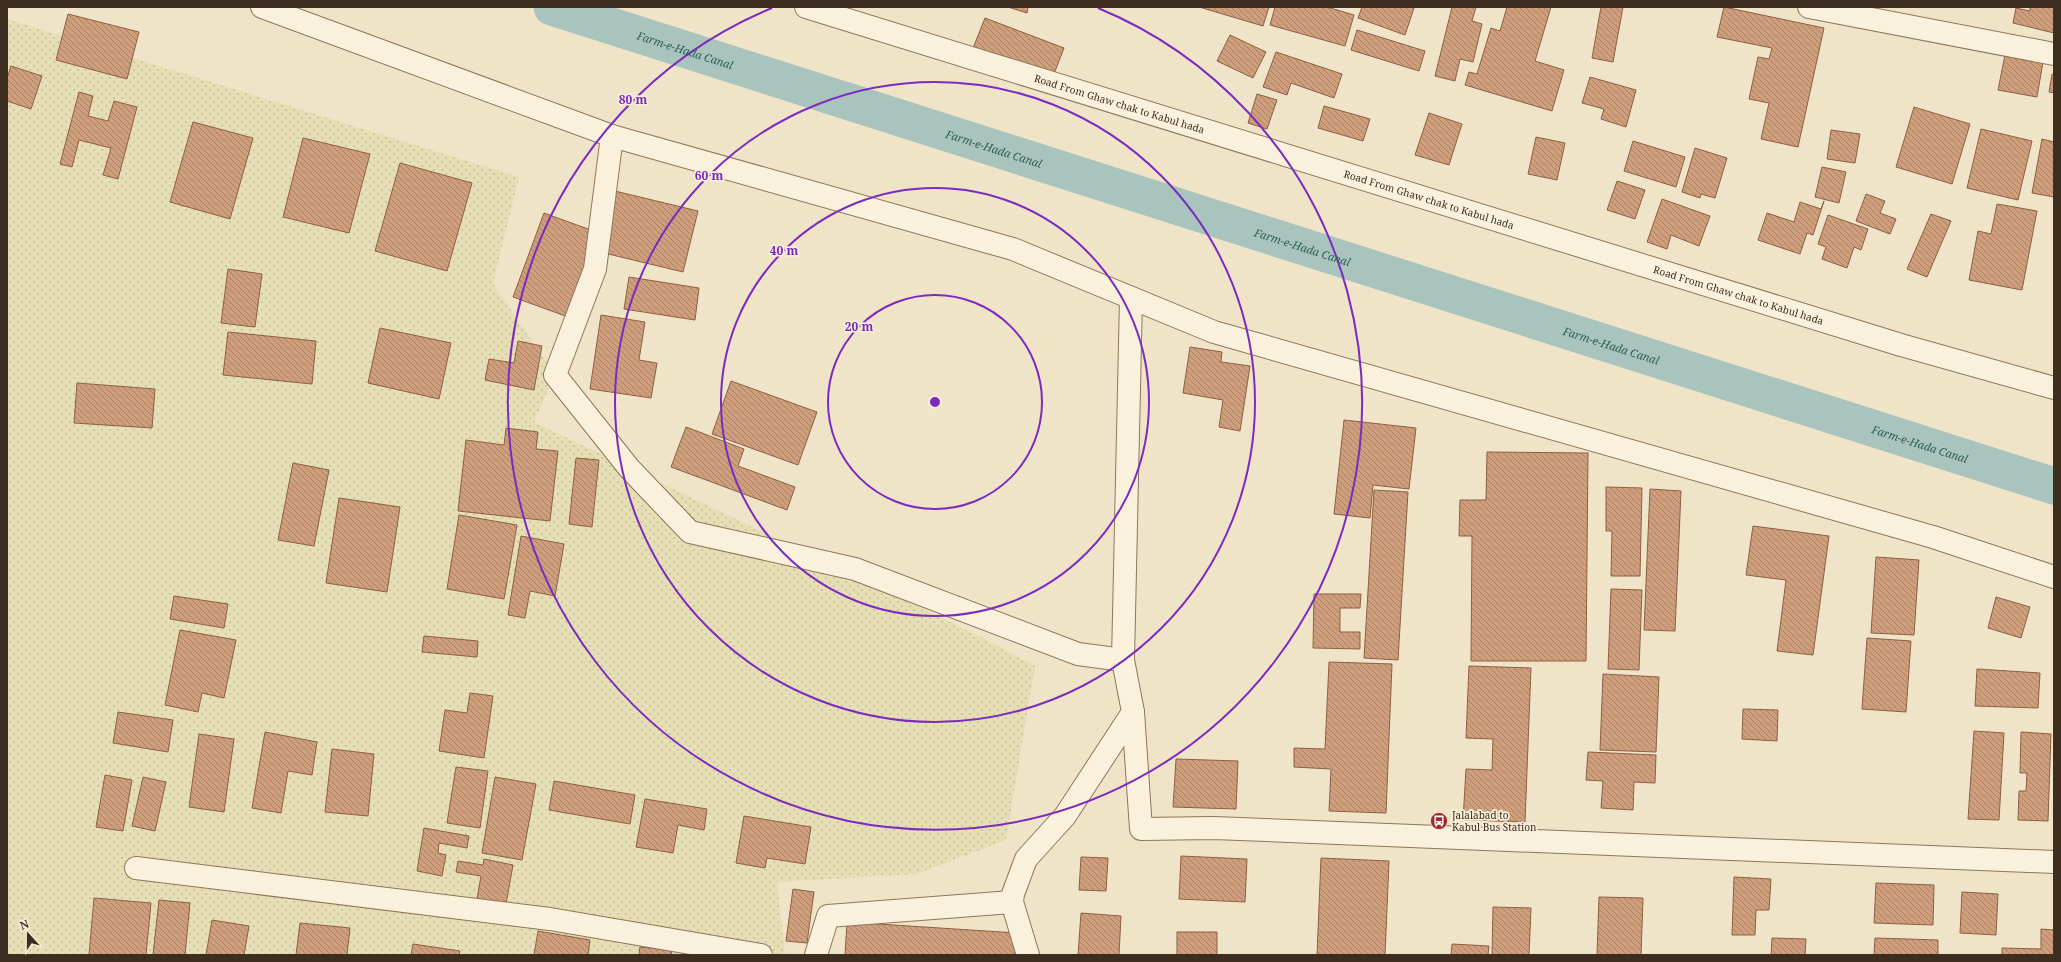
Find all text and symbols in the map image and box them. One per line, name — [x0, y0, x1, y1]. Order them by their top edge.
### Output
water label: Farm-e-Hada Canal — [634, 27, 736, 72]
street label: Road From Ghaw chak to Kabul hada — [1033, 71, 1207, 137]
text: 80 m — [619, 91, 647, 108]
water label: Farm-e-Hada Canal — [943, 125, 1045, 171]
street label: Road From Ghaw chak to Kabul hada — [1342, 166, 1516, 232]
text: 60 m — [695, 167, 723, 184]
water label: Farm-e-Hada Canal — [1252, 224, 1353, 269]
text: 40 m — [770, 242, 798, 259]
street label: Road From Ghaw chak to Kabul hada — [1652, 262, 1826, 328]
text: 20 m — [845, 318, 873, 335]
water label: Farm-e-Hada Canal — [1561, 322, 1662, 367]
centre of rings — [928, 395, 942, 409]
water label: Farm-e-Hada Canal — [1869, 421, 1971, 466]
place label: Jalalabad to Kabul Bus Station — [1451, 808, 1537, 834]
bus stop icon: Jalalabad to Kabul Bus Station — [1429, 811, 1449, 831]
north arrow — [8, 914, 48, 954]
text: N — [18, 916, 31, 933]

